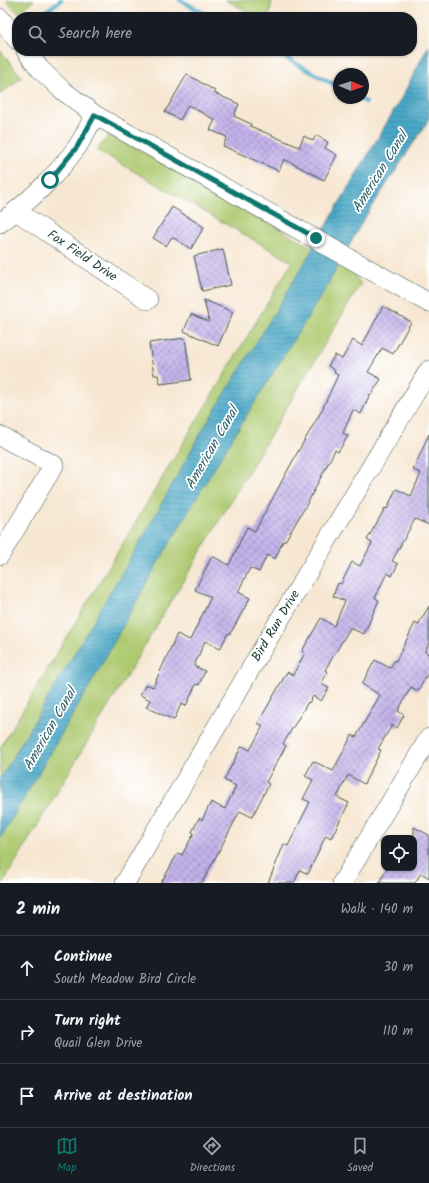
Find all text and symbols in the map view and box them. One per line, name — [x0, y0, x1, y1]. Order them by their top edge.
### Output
search box — [12, 12, 417, 56]
text: Search here — [58, 22, 132, 46]
icon: search — [26, 23, 48, 45]
north arrow — [333, 68, 369, 104]
water label: American Canal — [346, 125, 415, 217]
route start — [41, 171, 59, 189]
street label: Fox Field Drive — [42, 225, 122, 287]
route end — [307, 229, 325, 247]
water label: American Canal — [179, 400, 246, 493]
street label: Bird Run Drive — [246, 586, 306, 666]
water label: American Canal — [17, 681, 84, 774]
map controls — [381, 835, 417, 871]
button: locate — [381, 835, 417, 871]
text: 2 min — [16, 896, 60, 923]
text: Walk · 140 m — [341, 899, 413, 920]
text: Continue — [54, 945, 112, 969]
icon: ahead — [16, 957, 38, 979]
text: 30 m — [384, 957, 413, 978]
text: South Meadow Bird Circle — [54, 969, 196, 990]
text: Turn right — [54, 1009, 121, 1033]
icon: right — [16, 1021, 38, 1043]
text: 110 m — [383, 1021, 413, 1042]
text: Quail Glen Drive — [54, 1033, 142, 1054]
text: Arrive at destination — [54, 1084, 193, 1108]
icon: arrive — [16, 1085, 38, 1107]
tab: Map — [56, 1135, 78, 1177]
tab: Directions — [190, 1135, 235, 1177]
tab: Saved — [347, 1135, 373, 1177]

